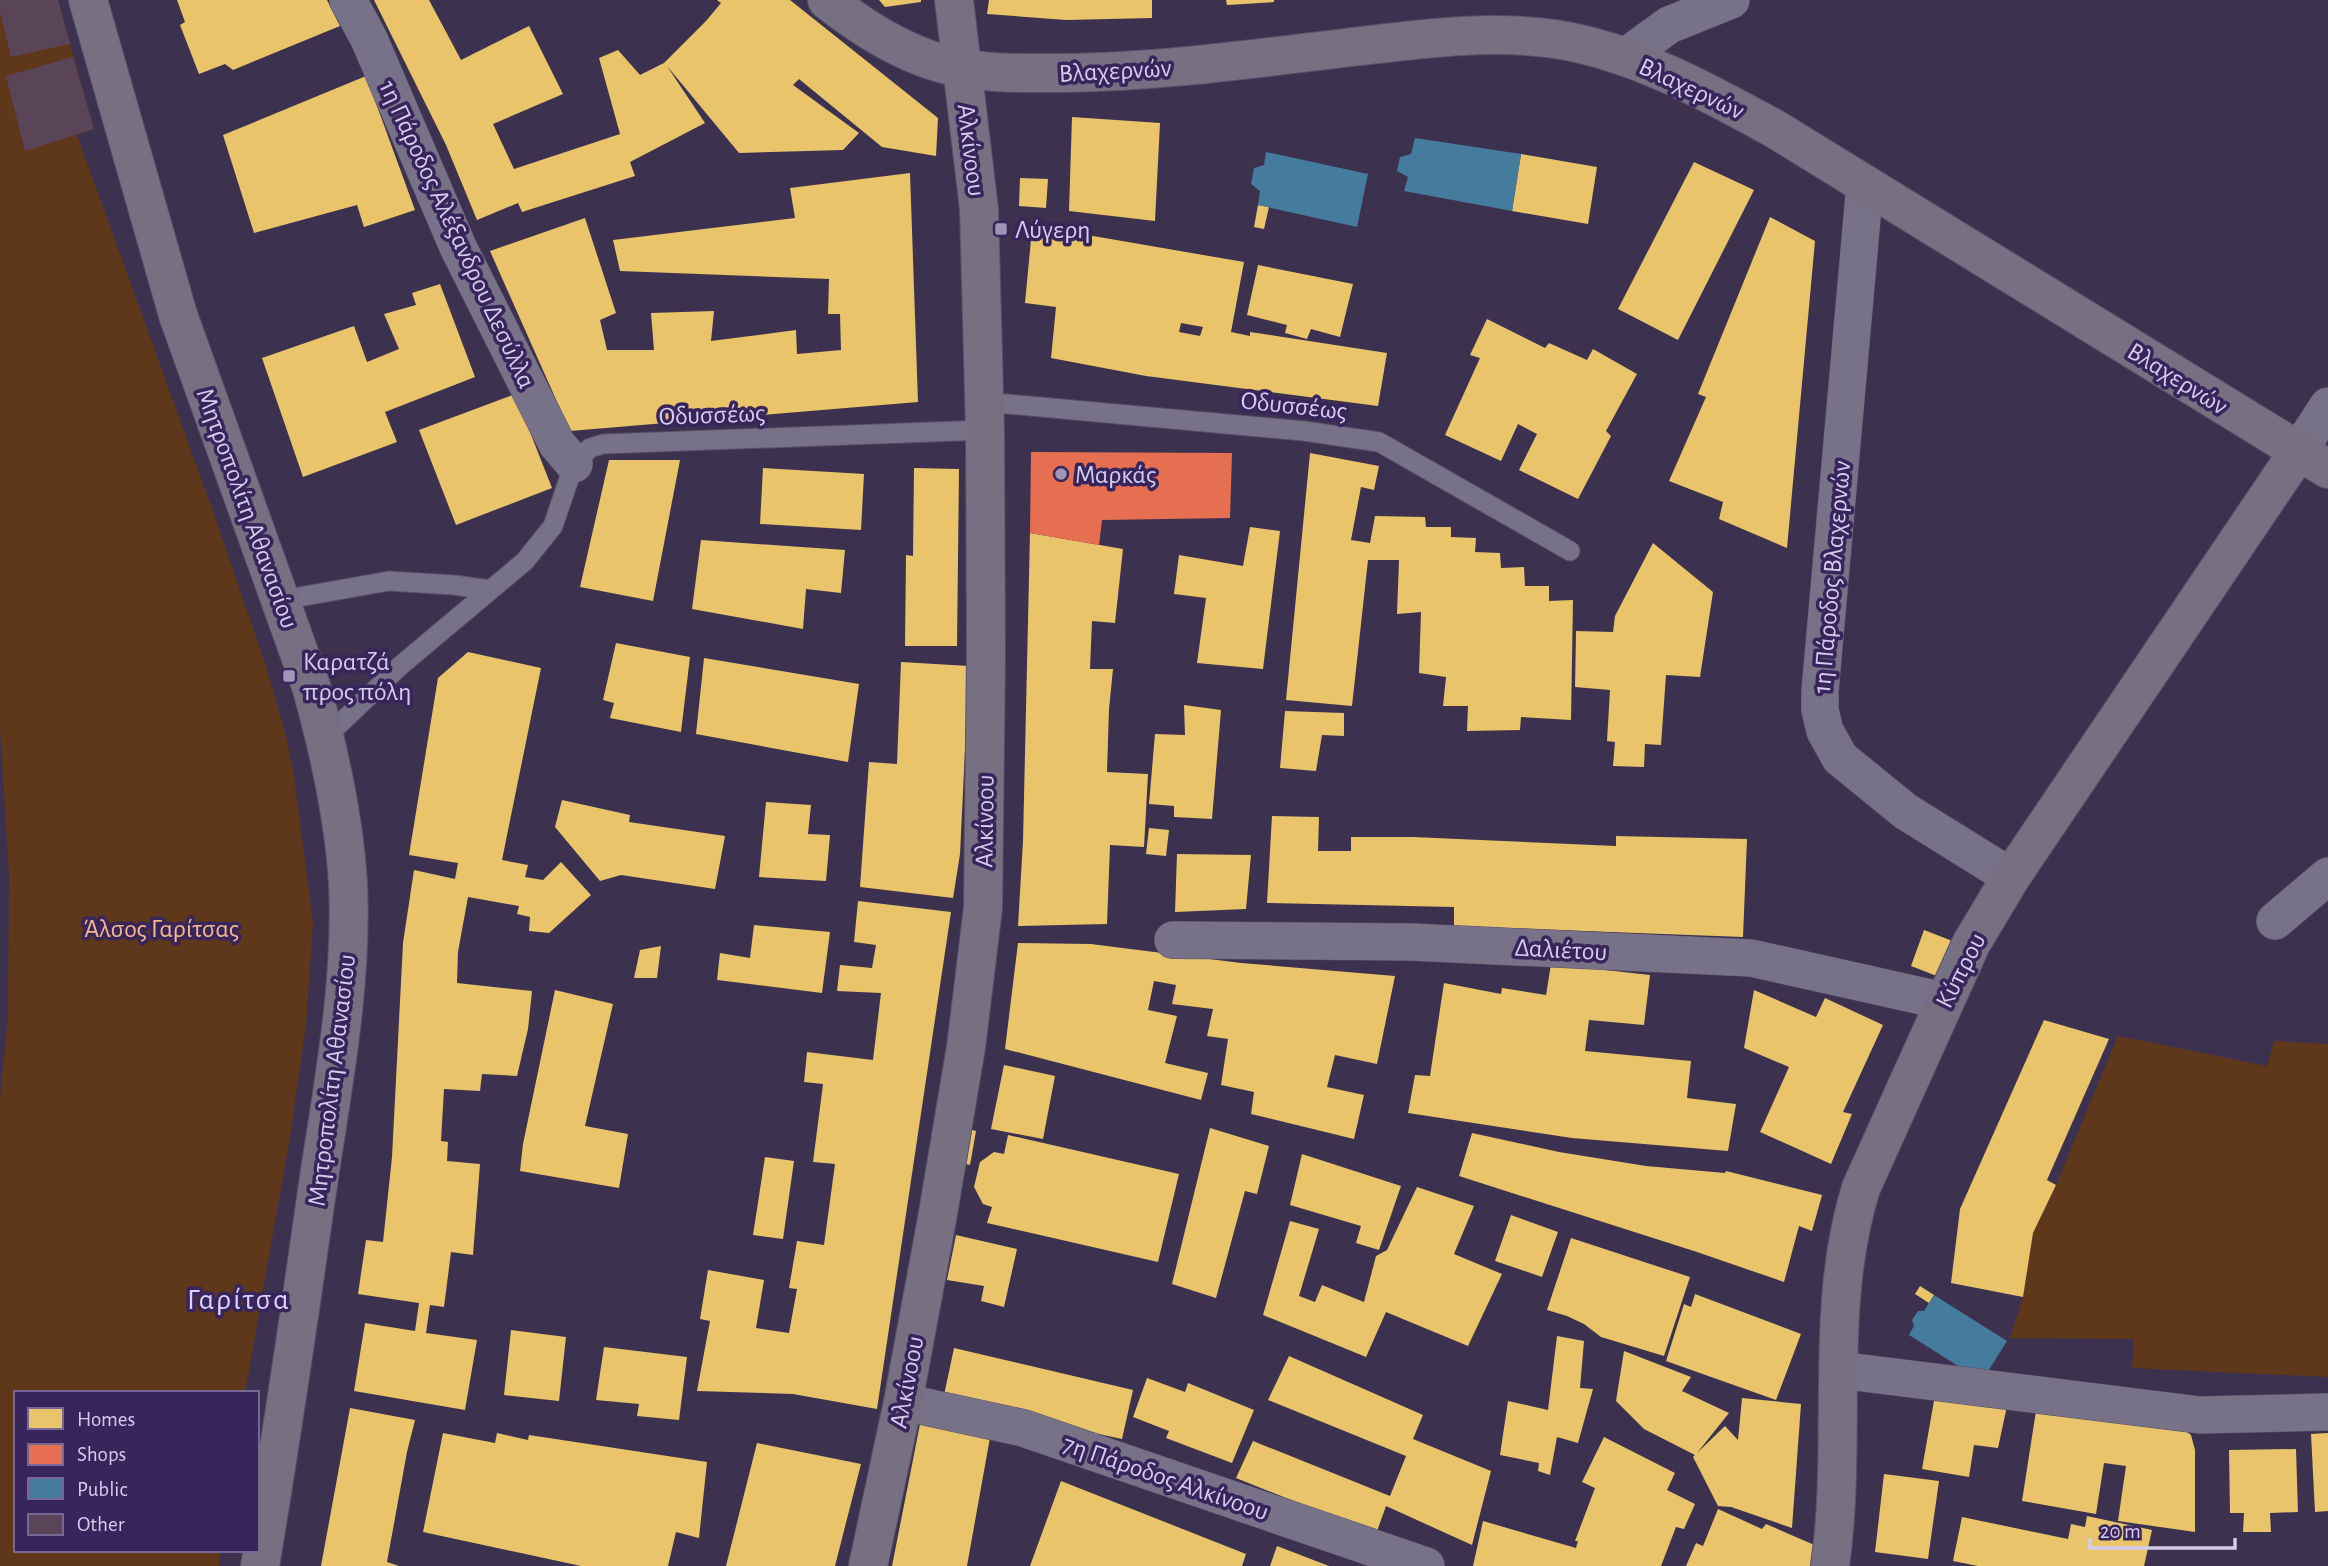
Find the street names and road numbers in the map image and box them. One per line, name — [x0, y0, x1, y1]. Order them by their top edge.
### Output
street label: Βλαχερνών — [1635, 53, 1748, 125]
street label: Βλαχερνών — [1058, 55, 1172, 87]
street label: 1η Πάροδος Αλέξανδρου Δεσύλλα — [374, 76, 540, 392]
street label: Αλκίνοου — [952, 102, 990, 198]
street label: Βλαχερνών — [2123, 338, 2232, 420]
street label: Μητροπολίτη Αθανασίου — [191, 385, 303, 632]
street label: Οδυσσέως — [1239, 387, 1348, 424]
street label: Οδυσσέως — [658, 400, 766, 430]
street label: 1η Πάροδος Βλαχερνών — [1809, 460, 1855, 694]
street label: Αλκίνοου — [971, 774, 999, 868]
street label: Κύπρου — [1931, 929, 1991, 1012]
street label: Δαλιέτου — [1514, 935, 1608, 965]
street label: Μητροπολίτη Αθανασίου — [304, 953, 360, 1208]
street label: Αλκίνοου — [885, 1334, 929, 1430]
street label: 7η Πάροδος Αλκίνοου — [1059, 1431, 1272, 1525]

